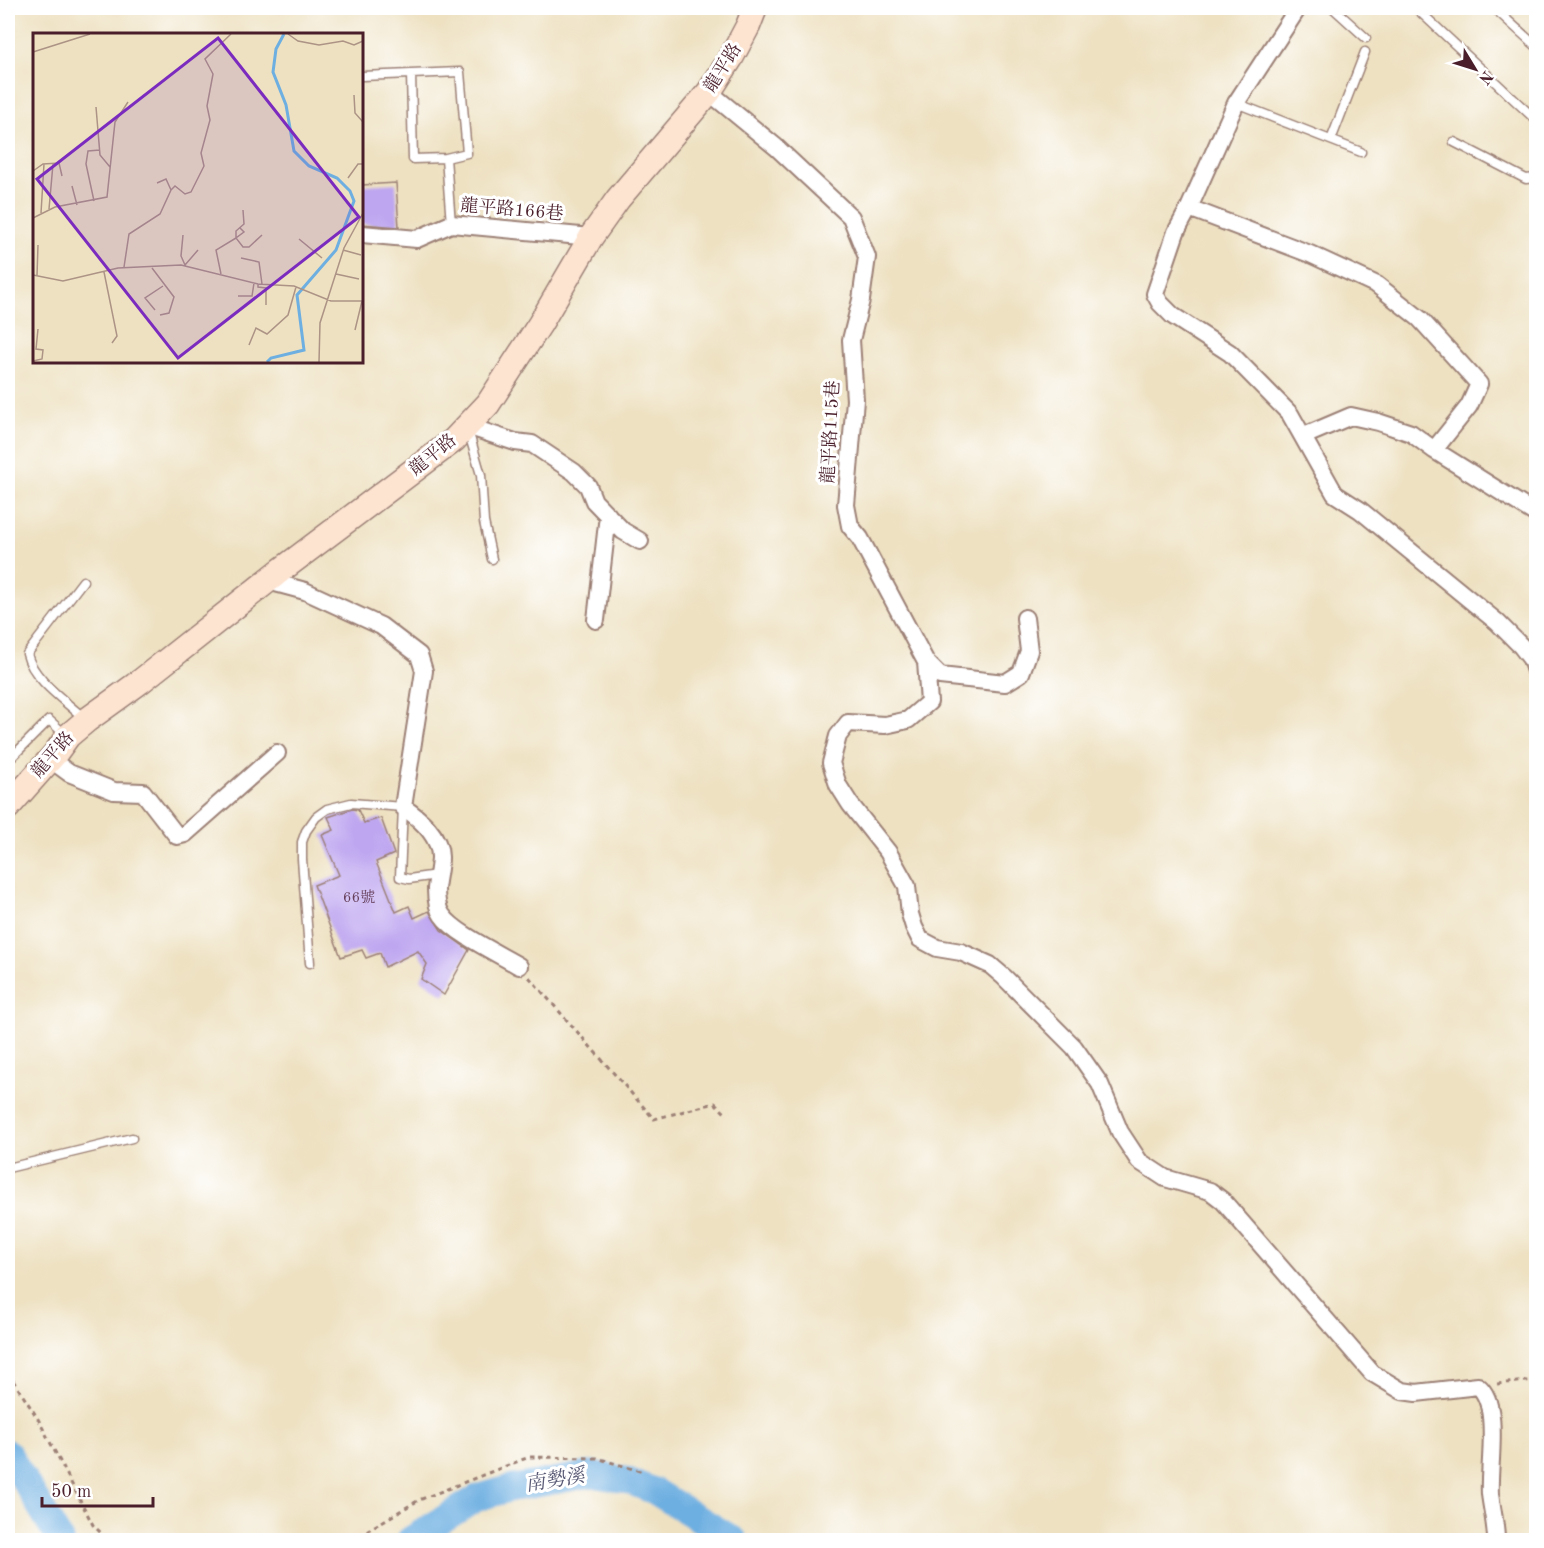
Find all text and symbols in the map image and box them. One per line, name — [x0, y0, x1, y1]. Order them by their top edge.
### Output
inset map — [33, 33, 363, 363]
street label: 龍平路 — [699, 39, 745, 96]
north arrow — [1445, 39, 1505, 99]
text: N — [1475, 67, 1495, 87]
street label: 龍平路166巷 — [460, 195, 564, 223]
street label: 龍平路115巷 — [817, 380, 843, 484]
street label: 龍平路 — [405, 429, 460, 479]
street label: 龍平路 — [27, 727, 78, 781]
house number: 66號 — [343, 889, 375, 906]
water label: 南勢溪 — [523, 1464, 588, 1496]
scale bar — [42, 1470, 153, 1508]
text: 50 m — [51, 1483, 91, 1501]

